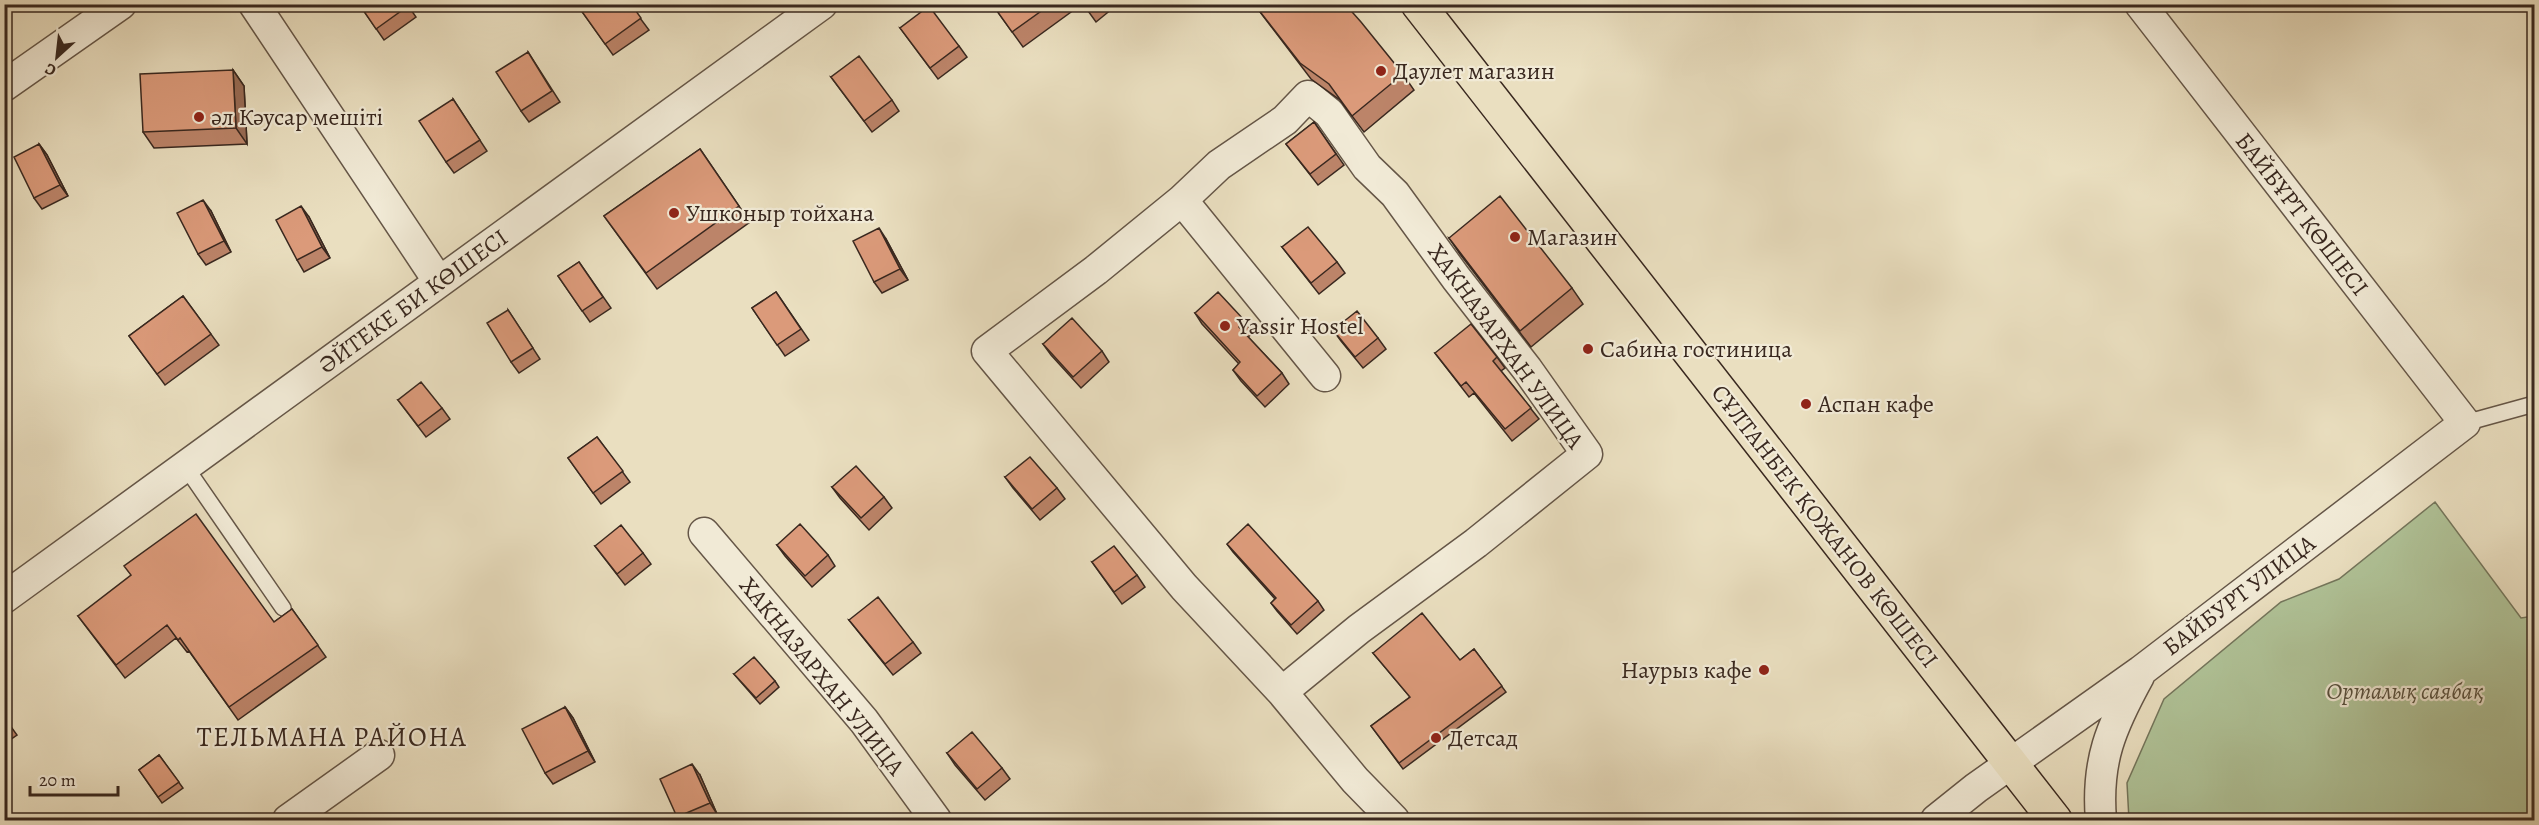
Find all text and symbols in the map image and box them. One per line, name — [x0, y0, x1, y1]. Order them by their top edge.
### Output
north arrow — [27, 27, 87, 87]
place label: Даулет магазин — [1393, 55, 1555, 87]
text: С — [41, 57, 60, 82]
marker: Даулет магазин — [1374, 64, 1388, 78]
place label: әл Кәусар мешіті — [211, 101, 383, 133]
marker: әл Кәусар мешіті — [192, 110, 206, 124]
street label: БАЙБҰРТ КӨШЕСІ — [2228, 126, 2376, 302]
place label: Ушконыр тойхана — [686, 197, 874, 229]
marker: Ушконыр тойхана — [667, 206, 681, 220]
street label: ӘЙТЕКЕ БИ КӨШЕСІ — [312, 221, 514, 381]
place label: Магазин — [1527, 221, 1618, 253]
marker: Магазин — [1508, 230, 1522, 244]
street label: ХАКНАЗАРХАН УЛИЦА — [1421, 237, 1592, 456]
place label: Yassir Hostel — [1236, 310, 1364, 342]
marker: Yassir Hostel — [1218, 319, 1232, 333]
place label: Сабина гостиница — [1600, 333, 1792, 365]
marker: Сабина гостиница — [1581, 342, 1595, 356]
street label: СҰЛТАНБЕК ҚОЖАНОВ КӨШЕСІ — [1704, 378, 1946, 674]
place label: Аспан кафе — [1817, 388, 1934, 420]
marker: Аспан кафе — [1799, 397, 1813, 411]
street label: БАЙБУРТ УЛИЦА — [2156, 526, 2323, 663]
street label: ХАКНАЗАРХАН УЛИЦА — [732, 570, 913, 783]
place label: Наурыз кафе — [1621, 654, 1752, 686]
marker: Наурыз кафе — [1757, 663, 1771, 677]
park label: Орталық саябақ — [2326, 675, 2484, 707]
district label: ТЕЛЬМАНА РАЙОНА — [197, 719, 467, 755]
place label: Детсад — [1448, 722, 1518, 754]
marker: Детсад — [1429, 731, 1443, 745]
scale bar — [30, 759, 118, 797]
text: 20 m — [39, 768, 76, 792]

